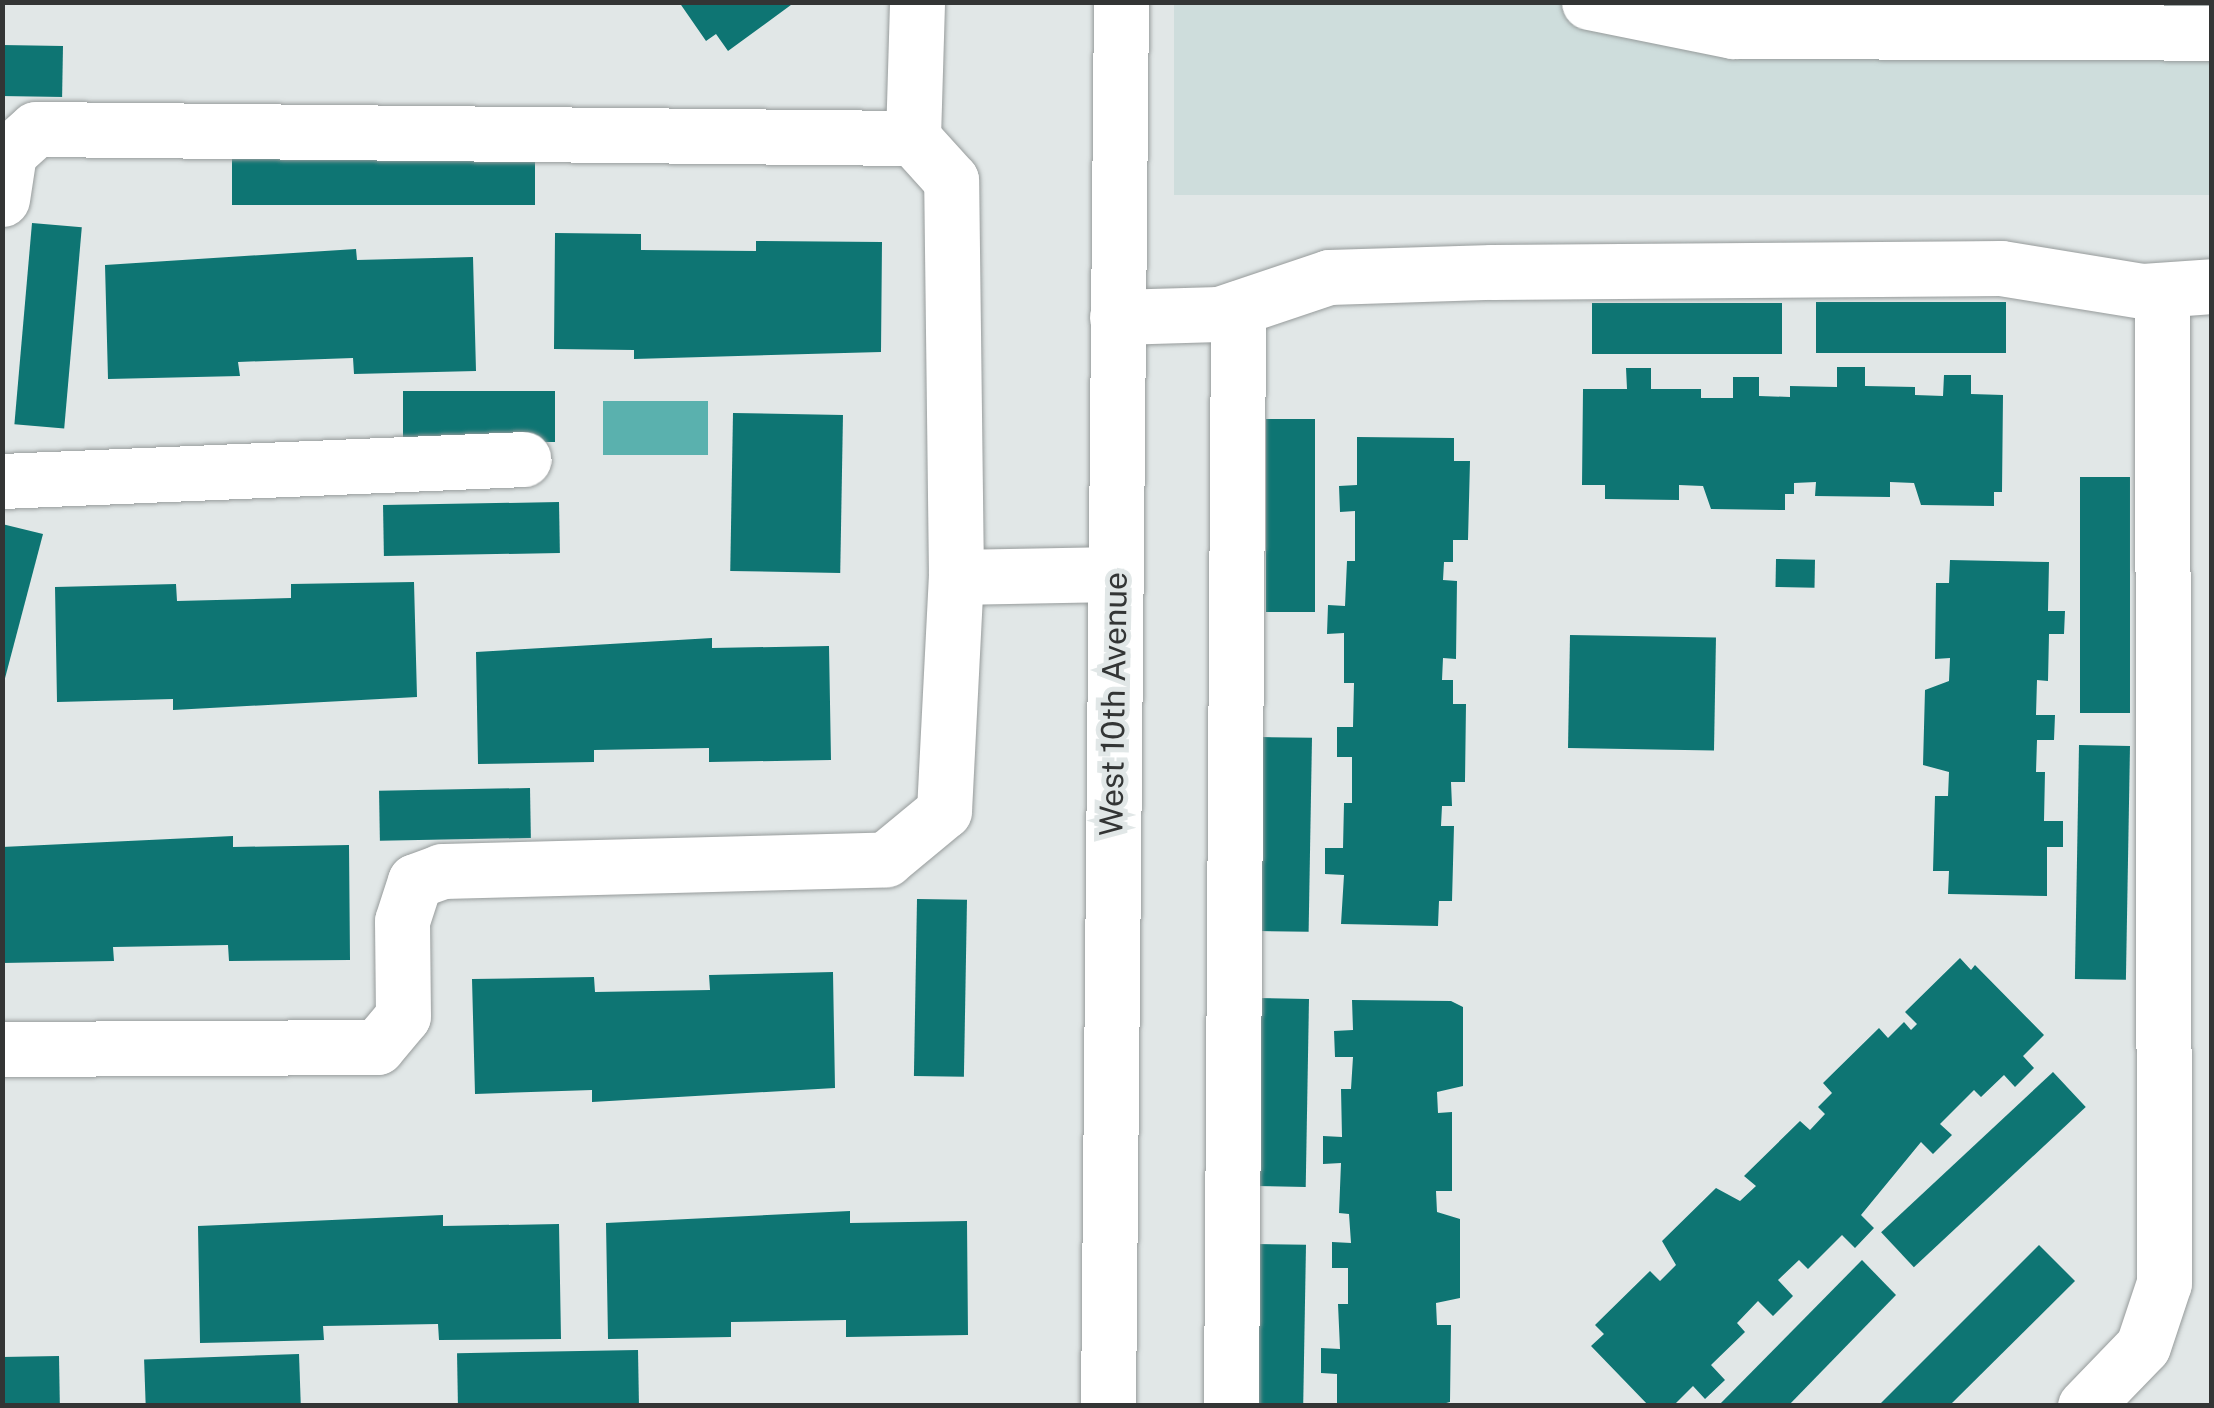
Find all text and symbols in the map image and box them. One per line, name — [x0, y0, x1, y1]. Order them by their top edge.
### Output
street label: West 10th Avenue — [1092, 572, 1136, 836]

